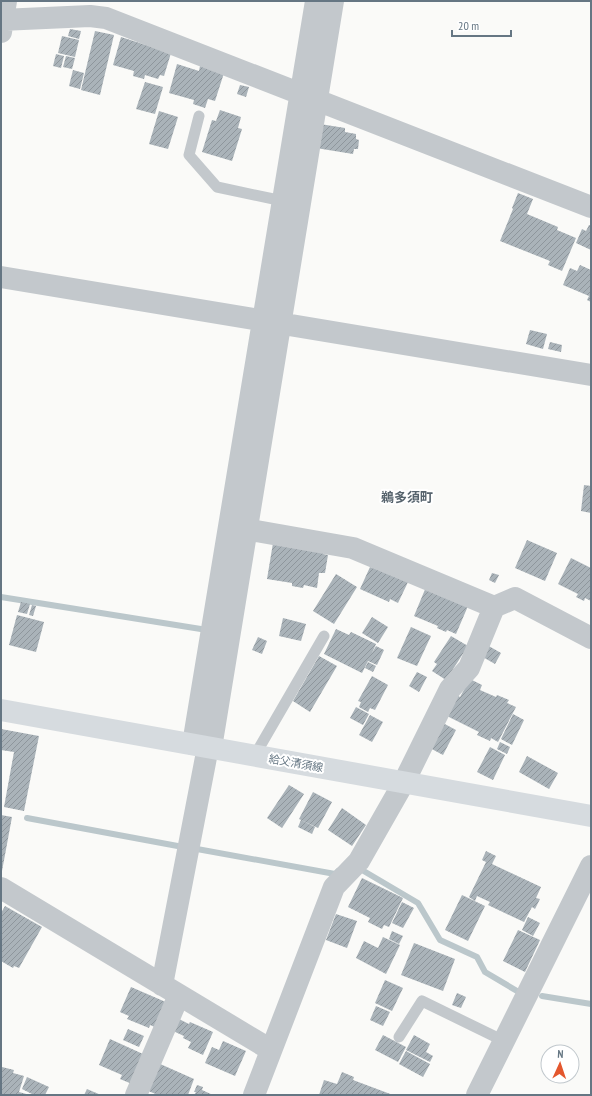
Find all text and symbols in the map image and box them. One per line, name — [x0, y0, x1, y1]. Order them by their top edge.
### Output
scale bar — [452, 12, 511, 38]
text: 20 m — [458, 18, 479, 33]
district label: 鵜多須町 — [381, 489, 433, 506]
street label: 給父清須線 — [268, 751, 324, 775]
north arrow — [540, 1044, 580, 1084]
text: N — [557, 1047, 564, 1061]

